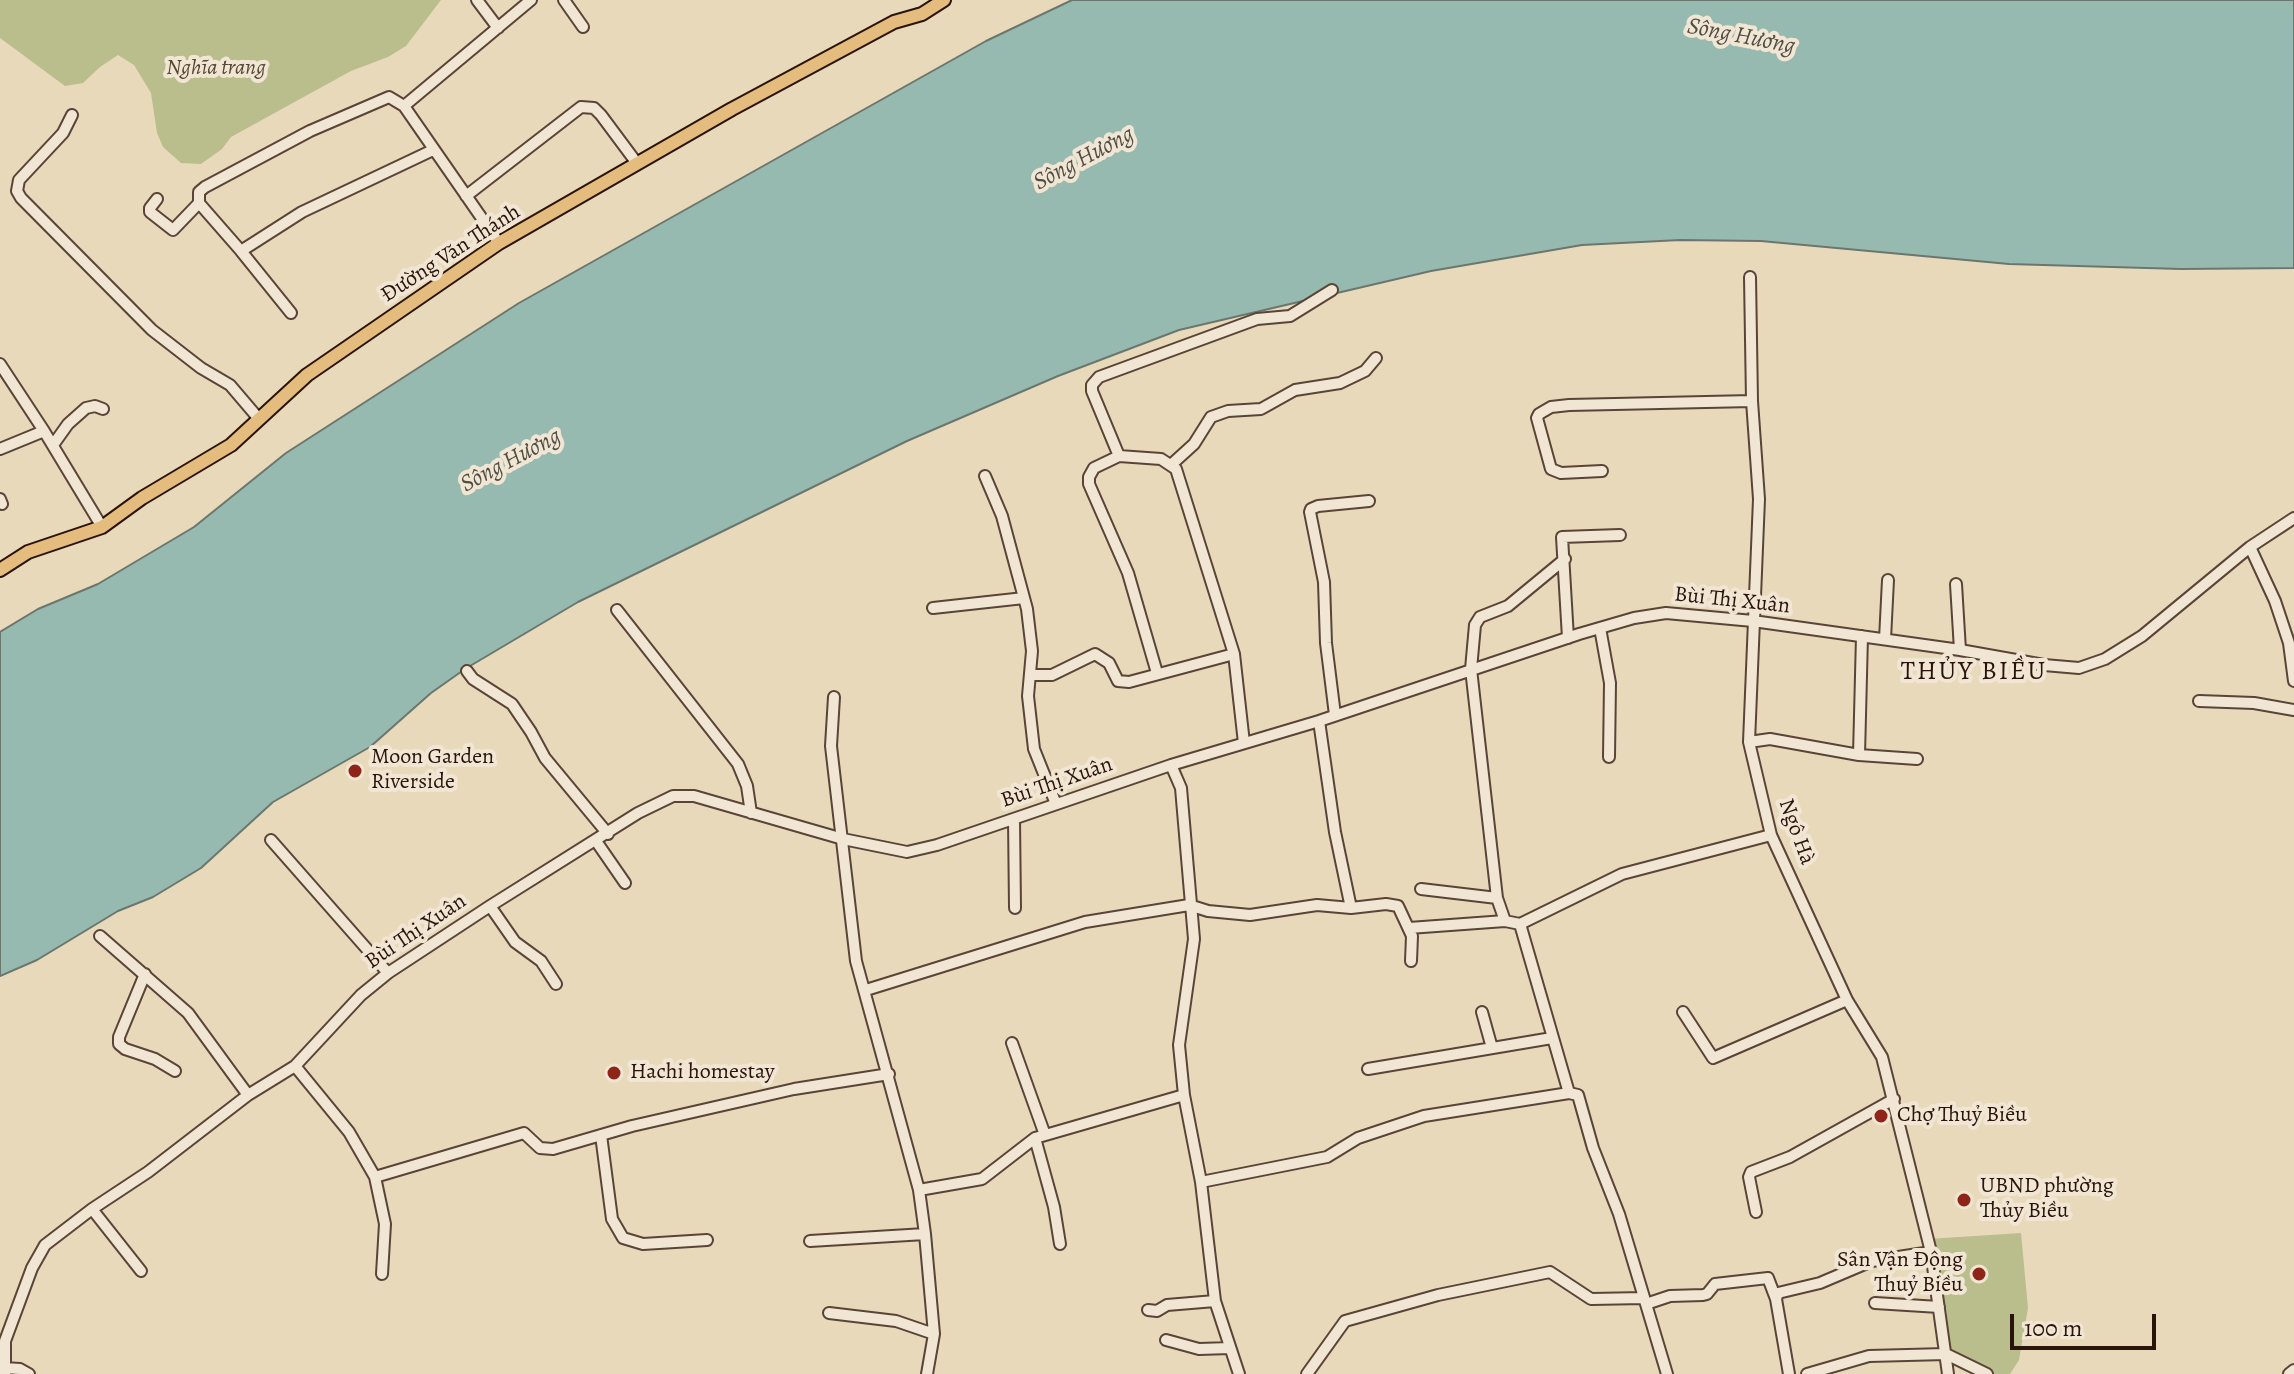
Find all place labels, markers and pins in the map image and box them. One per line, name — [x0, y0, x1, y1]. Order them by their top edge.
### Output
place label: Moon Garden Riverside — [371, 745, 494, 796]
marker: Moon Garden Riverside — [346, 762, 364, 780]
place label: Hachi homestay — [630, 1060, 775, 1086]
marker: Hachi homestay — [605, 1064, 623, 1082]
place label: Chợ Thuỷ Biều — [1897, 1103, 2027, 1129]
marker: Chợ Thuỷ Biều — [1872, 1107, 1890, 1125]
place label: UBND phường Thủy Biều — [1980, 1174, 2114, 1226]
marker: UBND phường Thủy Biều — [1955, 1191, 1973, 1209]
place label: Sân Vận Động Thuỷ Biều — [1837, 1248, 1963, 1300]
marker: Sân Vận Động Thuỷ Biều — [1970, 1265, 1988, 1283]

